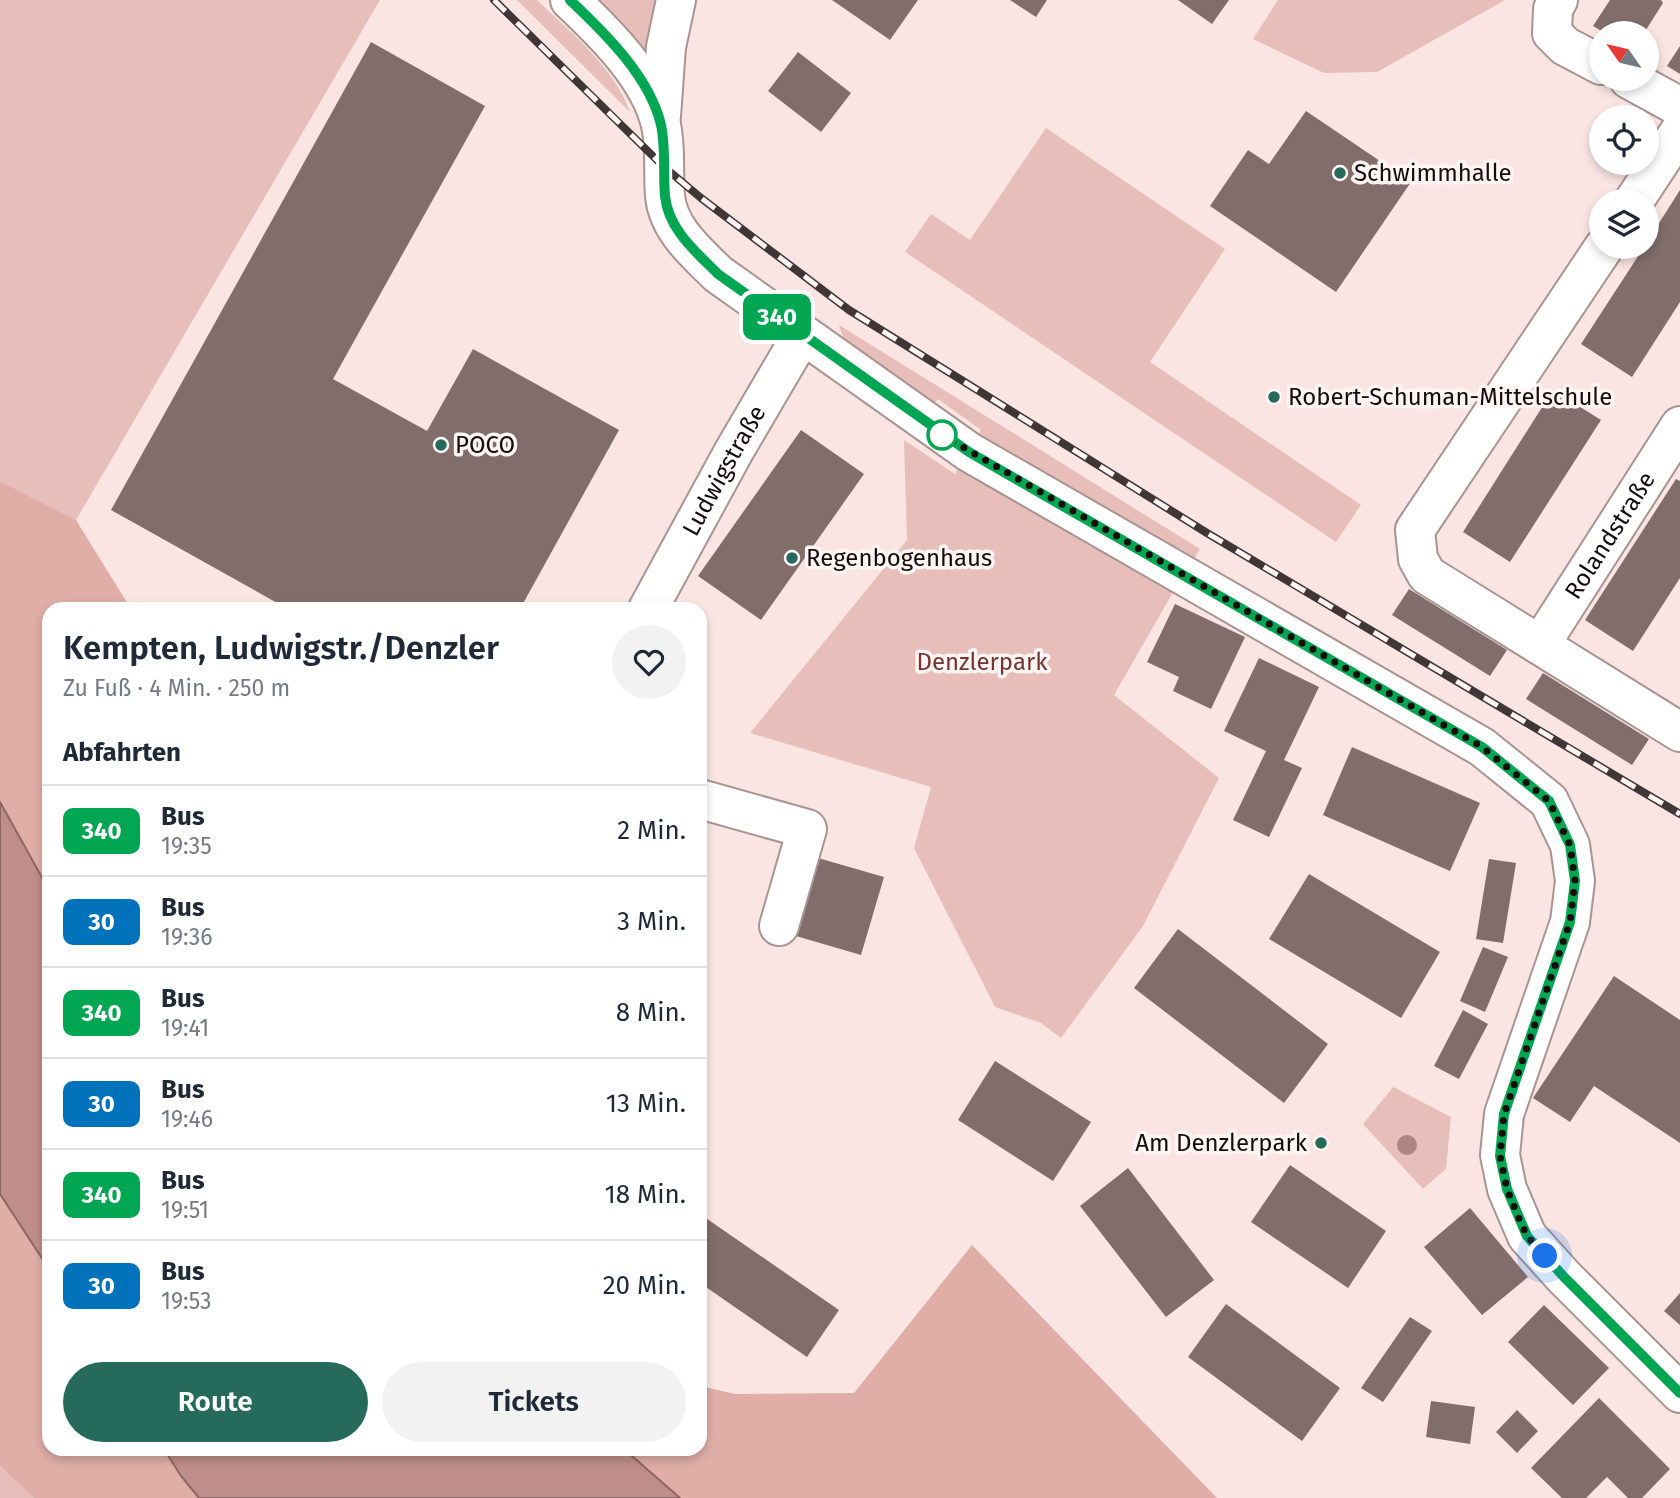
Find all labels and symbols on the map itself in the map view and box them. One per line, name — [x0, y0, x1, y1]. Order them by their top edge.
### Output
north arrow — [1589, 21, 1659, 91]
place label: Schwimmhalle — [1354, 159, 1512, 187]
marker: Schwimmhalle — [1332, 165, 1348, 181]
line badge: 340 — [737, 294, 817, 340]
place label: Robert-Schuman-Mittelschule — [1288, 383, 1612, 411]
marker: Robert-Schuman-Mittelschule — [1266, 389, 1282, 405]
street label: Ludwigstraße — [677, 400, 772, 541]
unlabelled marker — [927, 420, 957, 450]
place label: POCO — [455, 431, 515, 459]
marker: POCO — [433, 437, 449, 453]
street label: Rolandstraße — [1559, 467, 1661, 604]
place label: Regenbogenhaus — [806, 544, 992, 572]
marker: Regenbogenhaus — [784, 550, 800, 566]
park label: Denzlerpark — [917, 648, 1048, 676]
place label: Am Denzlerpark — [1135, 1129, 1308, 1157]
marker: Am Denzlerpark — [1313, 1135, 1329, 1151]
your location — [1527, 1238, 1562, 1273]

